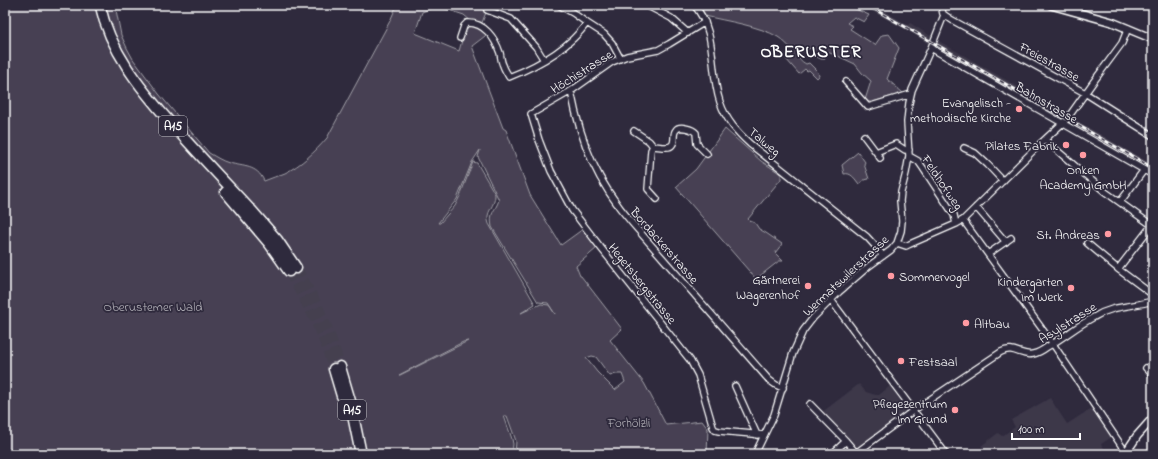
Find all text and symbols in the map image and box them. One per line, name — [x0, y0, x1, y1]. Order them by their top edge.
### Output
street label: Freiestrasse — [1015, 37, 1083, 87]
district label: OBERUSTER — [760, 40, 862, 65]
street label: Höchistrasse — [547, 46, 617, 99]
street label: Bahnstrasse — [1011, 77, 1081, 129]
place label: Evangelisch - methodische Kirche — [910, 94, 1011, 128]
marker: Evangelisch - methodische Kirche — [1014, 104, 1024, 114]
road number: A15 — [159, 116, 187, 136]
street label: Talweg — [743, 123, 784, 162]
place label: Pilates Fabrik — [985, 137, 1058, 156]
marker: Pilates Fabrik — [1061, 140, 1071, 150]
marker: Onken Academy GmbH — [1078, 150, 1088, 160]
street label: Feldhofweg — [915, 151, 967, 215]
place label: Onken Academy GmbH — [1039, 161, 1127, 196]
street label: Bordackerstrasse — [624, 203, 703, 289]
place label: St. Andreas — [1036, 226, 1100, 245]
marker: St. Andreas — [1103, 229, 1113, 239]
street label: Wermatswilerstrasse — [799, 231, 894, 321]
street label: Hegetsbergstrasse — [602, 239, 681, 329]
place label: Sommervogel — [899, 268, 970, 288]
place label: Gärtnerei Wagerenhof — [736, 271, 801, 306]
marker: Sommervogel — [886, 271, 896, 281]
place label: Kindergarten Im Werk — [997, 273, 1063, 307]
marker: Gärtnerei Wagerenhof — [803, 281, 813, 291]
marker: Kindergarten Im Werk — [1066, 283, 1076, 293]
park label: Oberustemer Wald — [103, 298, 203, 317]
street label: Asylstrasse — [1035, 298, 1101, 349]
place label: Altbau — [974, 315, 1010, 334]
marker: Altbau — [961, 318, 971, 328]
place label: Festsaal — [908, 353, 957, 372]
marker: Festsaal — [896, 356, 906, 366]
place label: Pflegezentrum Im Grund — [873, 395, 948, 429]
road number: A15 — [338, 400, 366, 420]
marker: Pflegezentrum Im Grund — [950, 405, 960, 415]
park label: Forhölzli — [607, 414, 650, 433]
scale bar — [1012, 415, 1080, 441]
text: 100 m — [1018, 421, 1045, 439]

